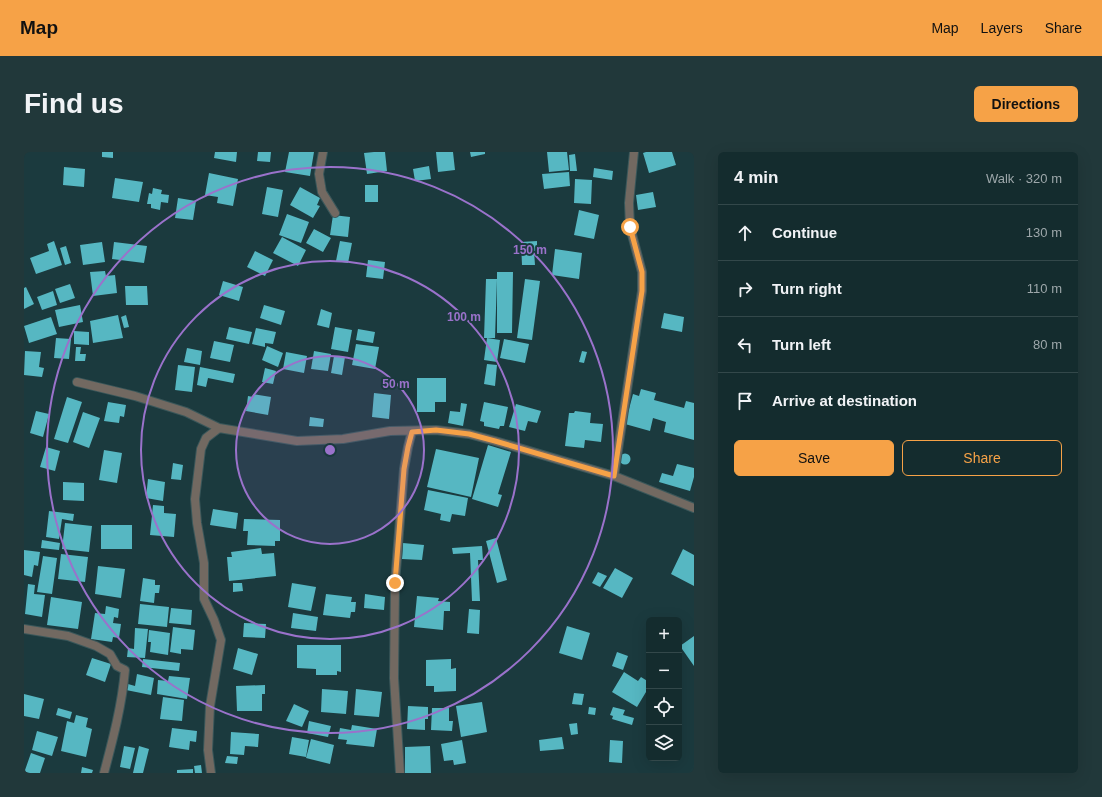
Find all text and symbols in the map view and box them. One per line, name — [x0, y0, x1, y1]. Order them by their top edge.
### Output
text: Map — [20, 17, 58, 38]
text: Map — [931, 20, 959, 36]
text: Layers — [981, 20, 1023, 36]
text: Share — [1045, 20, 1082, 36]
button: Directions — [974, 86, 1078, 122]
text: Find us — [24, 88, 124, 119]
text: 4 min — [734, 168, 778, 187]
text: Walk · 320 m — [986, 171, 1062, 186]
route start — [621, 218, 639, 236]
icon: ahead — [734, 222, 756, 244]
text: Continue — [772, 224, 837, 241]
text: 130 m — [1026, 225, 1062, 240]
text: 150 m — [513, 243, 547, 257]
icon: right — [734, 278, 756, 300]
text: Turn right — [772, 280, 842, 297]
text: 110 m — [1027, 281, 1062, 296]
text: 100 m — [447, 310, 481, 324]
icon: left — [734, 334, 756, 356]
text: Turn left — [772, 336, 831, 353]
text: 80 m — [1033, 337, 1062, 352]
text: 50 m — [382, 377, 410, 391]
icon: arrive — [734, 390, 756, 412]
text: Arrive at destination — [772, 392, 917, 409]
button: Save — [734, 440, 894, 476]
button: Share — [902, 440, 1062, 476]
centre of rings — [323, 443, 337, 457]
route end — [386, 574, 404, 592]
map controls — [646, 617, 682, 761]
button: + — [646, 617, 682, 653]
button: − — [646, 653, 682, 689]
button: locate — [646, 689, 682, 725]
button: layers — [646, 725, 682, 761]

